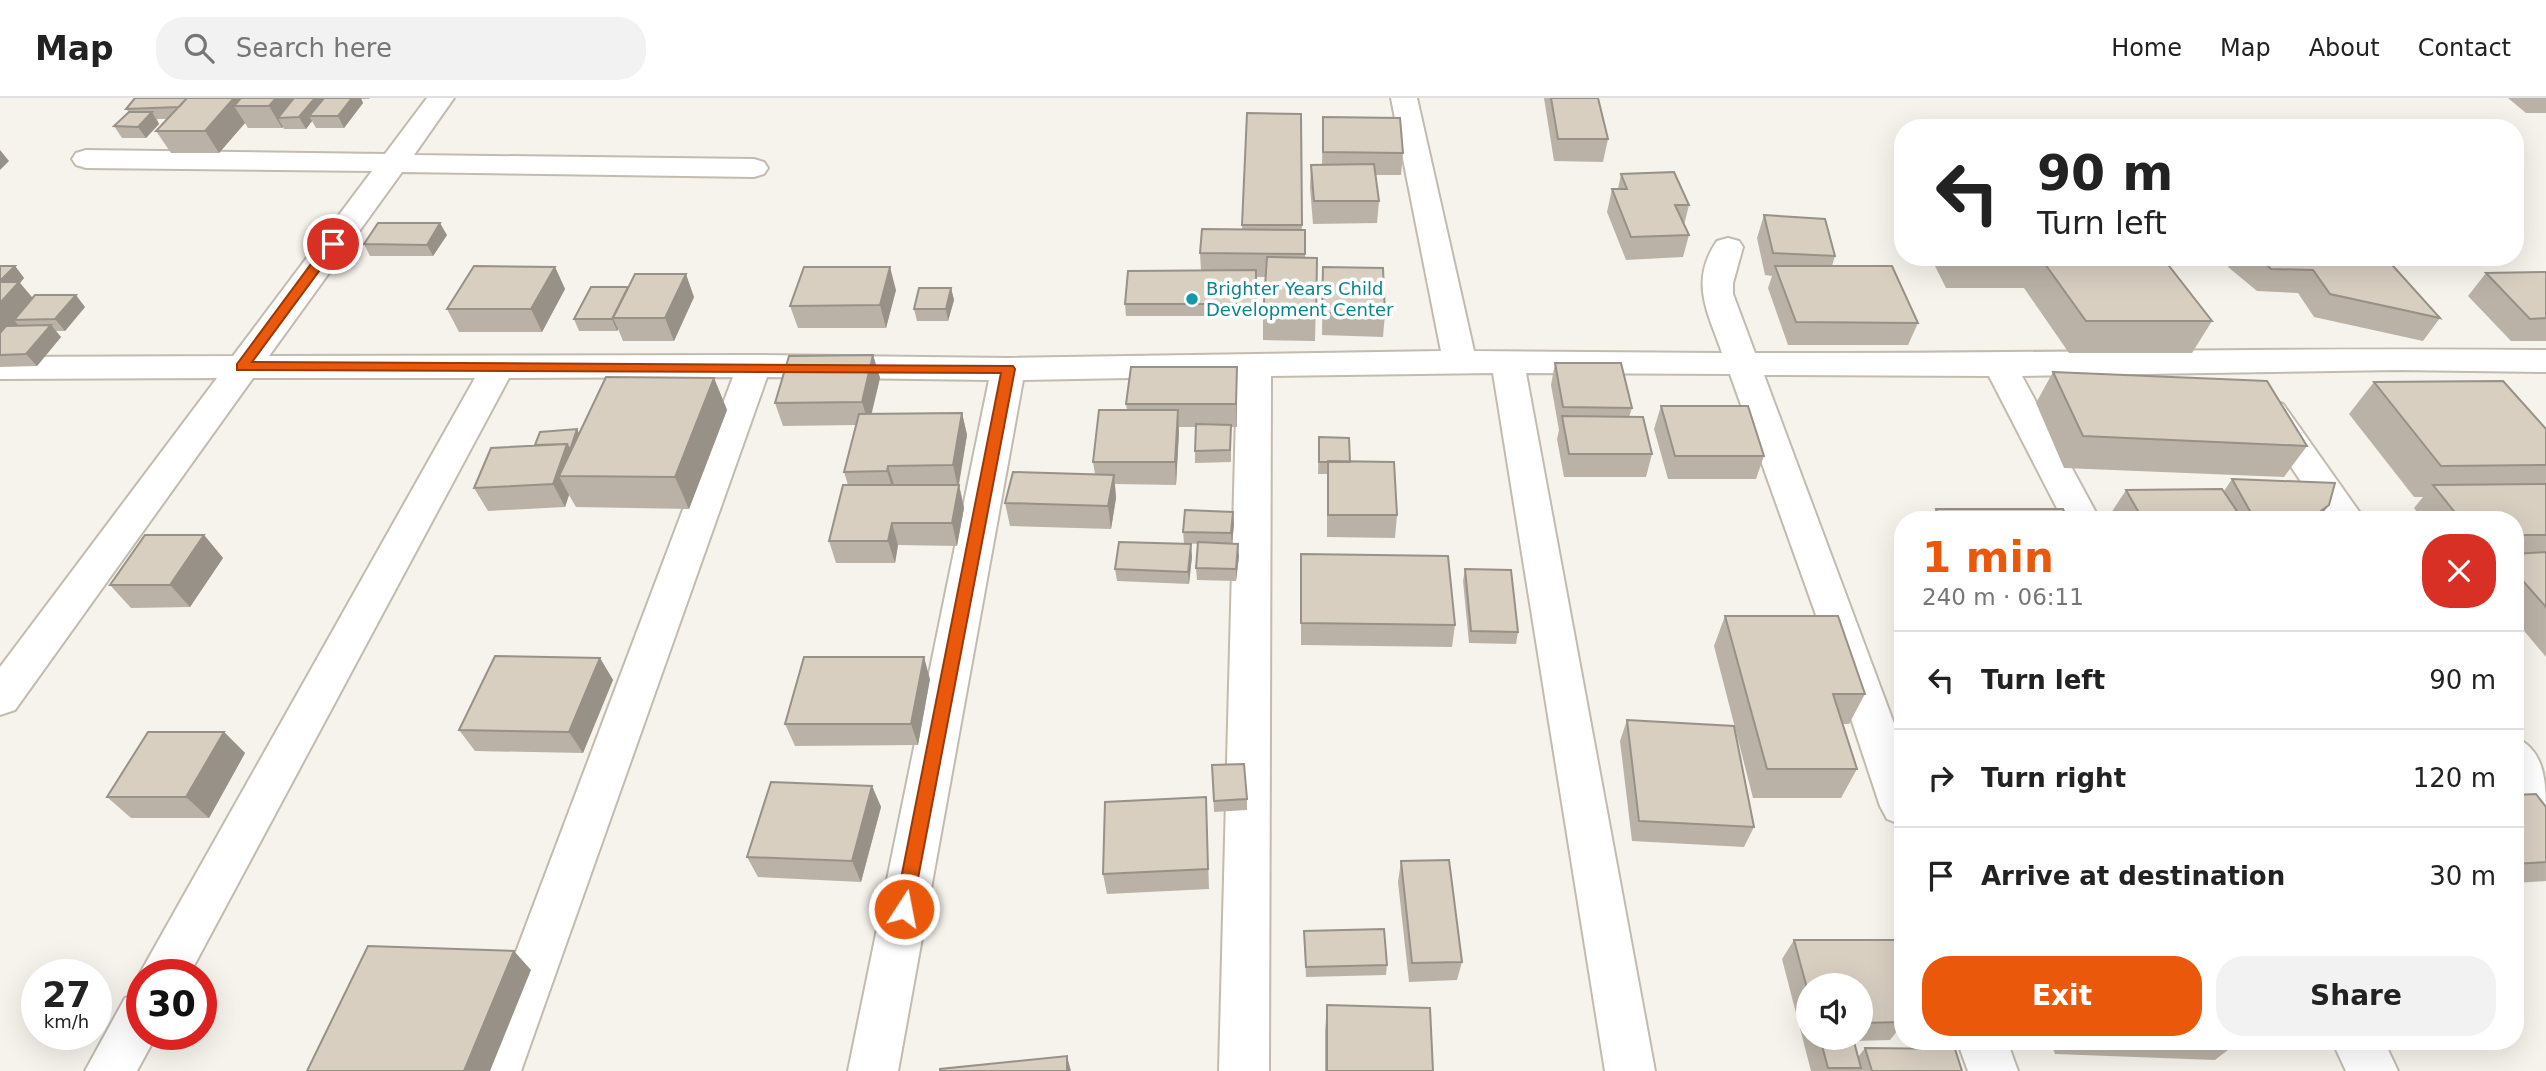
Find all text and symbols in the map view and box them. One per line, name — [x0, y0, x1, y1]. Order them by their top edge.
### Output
search box — [156, 17, 646, 80]
text: Map — [35, 29, 114, 68]
icon: search — [180, 29, 218, 67]
text: Search here — [236, 33, 392, 63]
text: Home — [2111, 34, 2182, 62]
text: Map — [2220, 34, 2271, 62]
text: About — [2309, 34, 2380, 62]
text: Contact — [2418, 34, 2511, 62]
text: 90 m — [2037, 145, 2173, 202]
icon: left — [1922, 147, 2013, 238]
text: Turn left — [2037, 204, 2167, 242]
pin — [303, 214, 363, 274]
icon: arrive — [314, 225, 352, 263]
place label: Brighter Years Child Development Center — [1206, 278, 1394, 320]
marker: Brighter Years Child Development Center — [1184, 291, 1200, 307]
text: 1 min — [1922, 533, 2054, 582]
button: close — [2422, 534, 2496, 608]
text: 240 m · 06:11 — [1922, 584, 2084, 610]
icon: left — [1922, 661, 1960, 699]
text: Turn left — [1981, 665, 2105, 695]
text: 90 m — [2429, 665, 2496, 695]
icon: right — [1922, 759, 1960, 797]
text: Turn right — [1981, 763, 2126, 793]
text: 120 m — [2413, 763, 2496, 793]
icon: arrive — [1922, 857, 1960, 895]
text: Arrive at destination — [1981, 861, 2285, 891]
text: 30 m — [2429, 861, 2496, 891]
position arrow — [867, 872, 941, 946]
button: Exit — [1922, 956, 2202, 1036]
button: Share — [2216, 956, 2496, 1036]
speed limit sign: 30 — [126, 959, 217, 1050]
map controls — [1796, 973, 1873, 1050]
button: sound — [1796, 973, 1873, 1050]
text: 27 — [42, 975, 91, 1015]
text: km/h — [44, 1011, 89, 1032]

